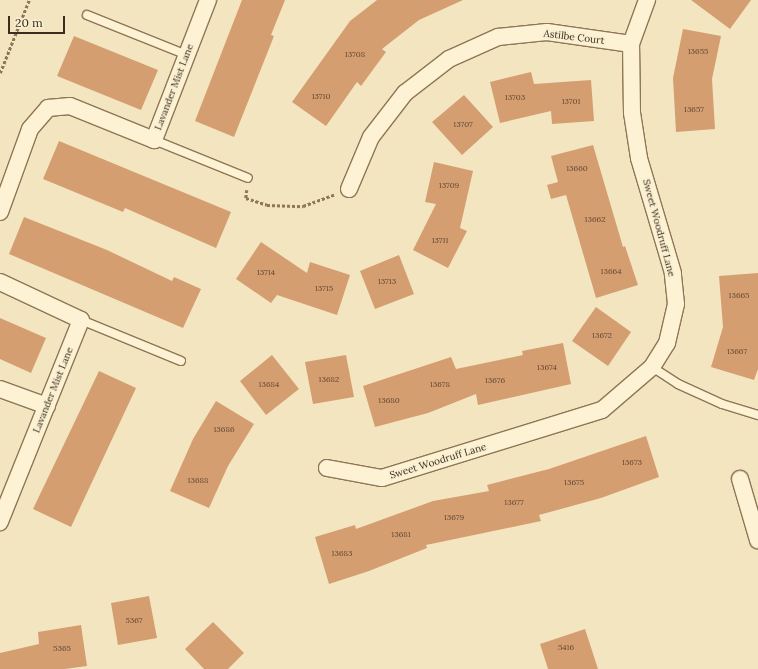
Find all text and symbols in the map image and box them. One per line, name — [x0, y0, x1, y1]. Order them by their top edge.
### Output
scale bar — [10, 8, 67, 34]
text: 20 m — [15, 15, 43, 30]
street label: Astilbe Court — [543, 27, 605, 47]
street label: Lavander Mist Lane — [152, 42, 196, 132]
house number: 13655 — [688, 47, 708, 57]
house number: 13708 — [345, 50, 365, 60]
house number: 13710 — [312, 92, 330, 102]
house number: 13703 — [505, 93, 525, 103]
house number: 13701 — [562, 97, 580, 107]
house number: 13657 — [684, 105, 704, 115]
house number: 13707 — [453, 120, 473, 130]
house number: 13660 — [566, 164, 588, 174]
street label: Sweet Woodruff Lane — [640, 178, 678, 278]
house number: 13709 — [439, 181, 459, 191]
house number: 13662 — [585, 215, 605, 225]
house number: 13711 — [432, 236, 448, 246]
house number: 13664 — [601, 267, 621, 277]
house number: 13714 — [257, 268, 275, 278]
house number: 13713 — [378, 277, 396, 287]
house number: 13715 — [315, 284, 333, 294]
house number: 13665 — [729, 291, 749, 301]
house number: 13672 — [592, 331, 612, 341]
street label: Lavander Mist Lane — [30, 345, 76, 435]
house number: 13667 — [727, 347, 747, 357]
house number: 13674 — [537, 363, 557, 373]
house number: 13682 — [319, 375, 339, 385]
house number: 13676 — [485, 376, 505, 386]
house number: 13684 — [259, 380, 279, 390]
house number: 13678 — [430, 380, 450, 390]
house number: 13680 — [378, 396, 400, 406]
house number: 13686 — [213, 425, 235, 435]
street label: Sweet Woodruff Lane — [388, 441, 488, 481]
house number: 13673 — [622, 458, 642, 468]
house number: 13688 — [188, 476, 208, 486]
house number: 13675 — [564, 478, 584, 488]
house number: 13677 — [504, 498, 524, 508]
house number: 13679 — [444, 513, 464, 523]
house number: 13681 — [391, 530, 411, 540]
house number: 13683 — [332, 549, 352, 559]
house number: 5367 — [125, 616, 143, 626]
house number: 5416 — [558, 643, 574, 653]
house number: 5365 — [53, 644, 71, 654]

